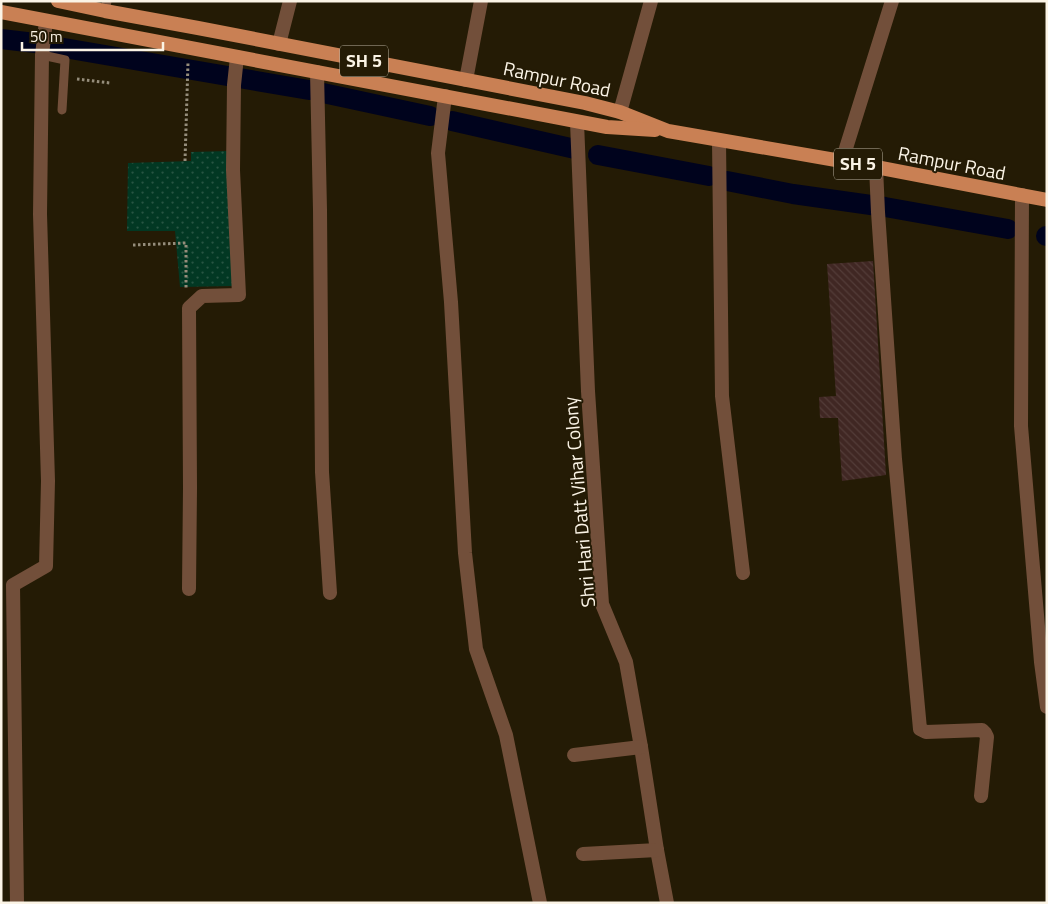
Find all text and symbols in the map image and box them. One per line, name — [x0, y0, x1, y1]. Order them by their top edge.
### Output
scale bar — [22, 20, 164, 52]
text: 50 m — [30, 25, 63, 48]
road number: SH 5 — [340, 46, 388, 76]
street label: Rampur Road — [501, 53, 613, 104]
street label: Rampur Road — [896, 138, 1008, 187]
road number: SH 5 — [834, 148, 882, 180]
street label: Shri Hari Datt Vihar Colony — [555, 395, 602, 609]

